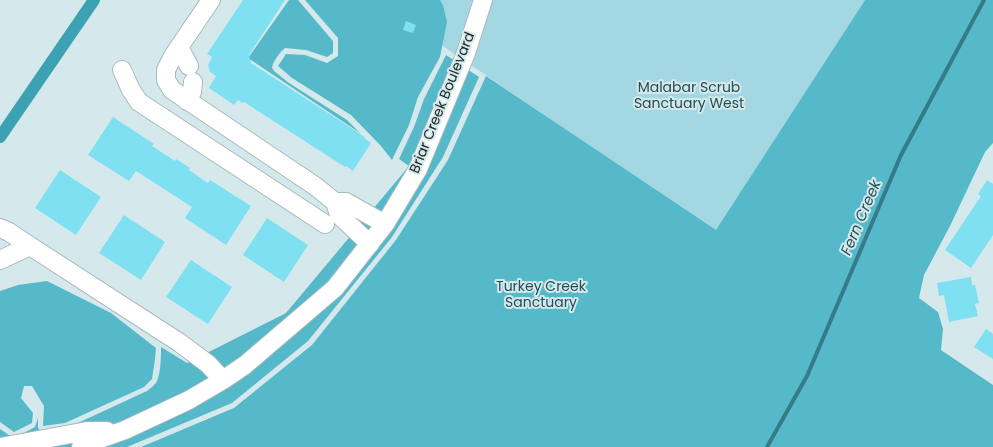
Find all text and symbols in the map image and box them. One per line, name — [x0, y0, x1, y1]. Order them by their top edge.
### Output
street label: Briar Creek Boulevard — [407, 30, 479, 176]
park label: Malabar Scrub Sanctuary West — [634, 80, 744, 112]
water label: Fern Creek — [838, 178, 886, 258]
park label: Turkey Creek Sanctuary — [496, 279, 586, 312]

